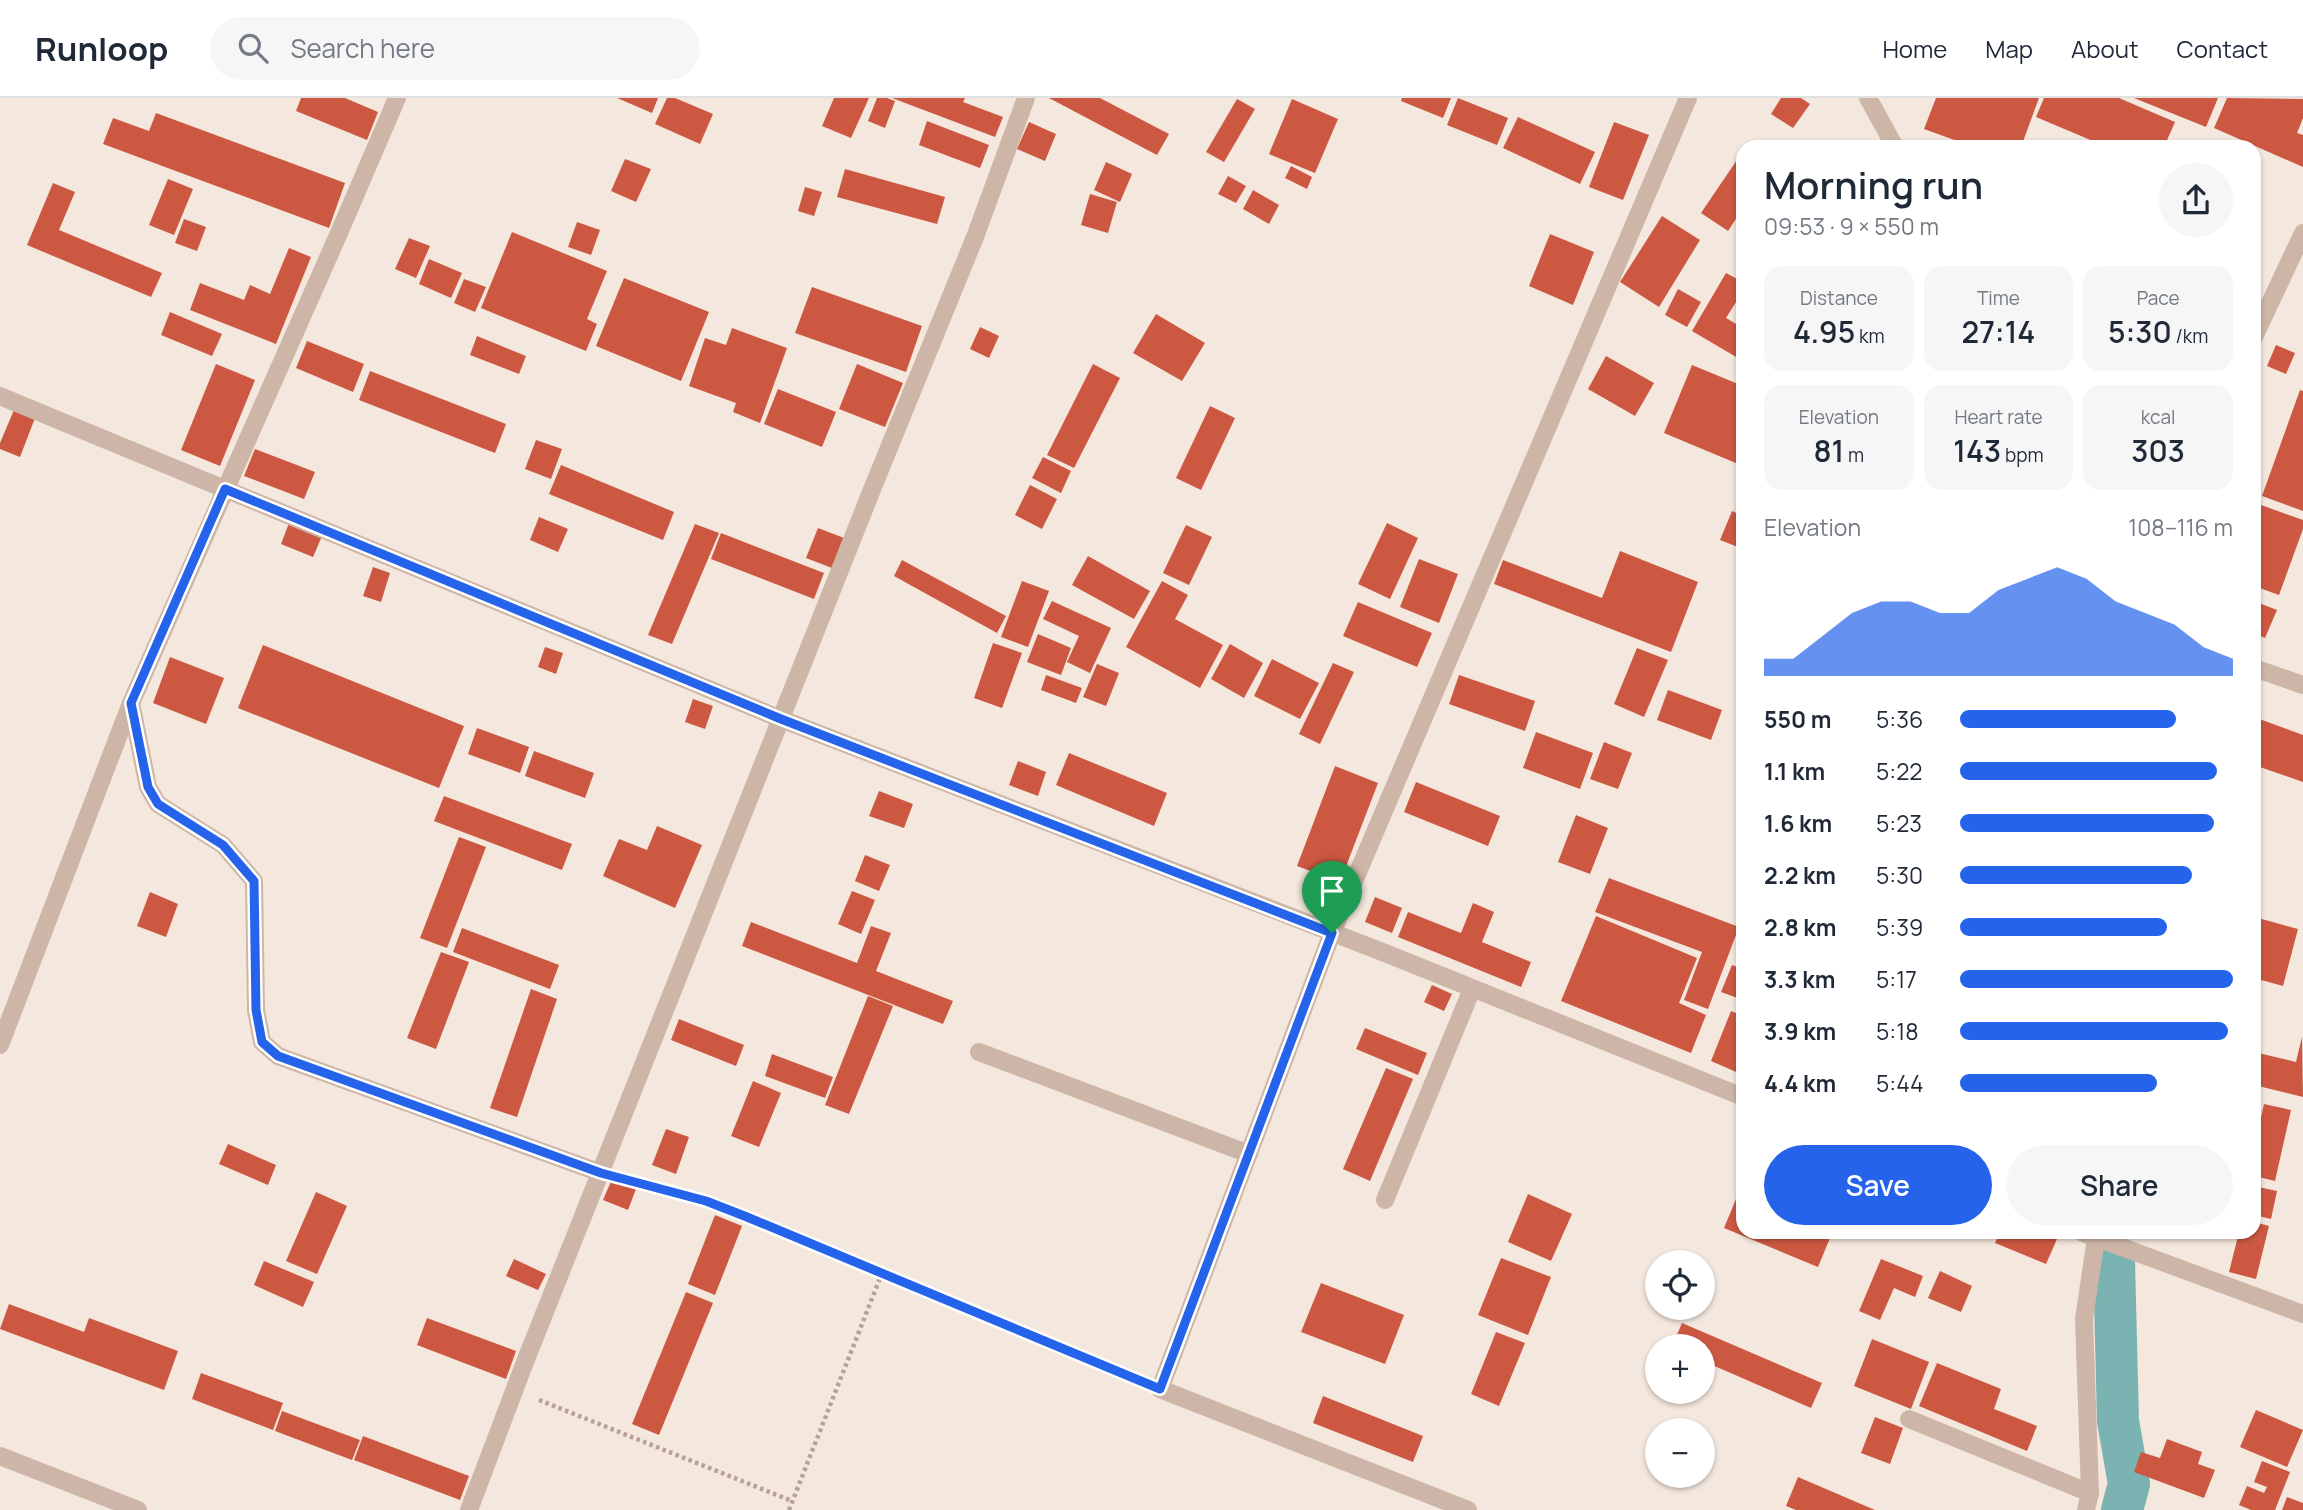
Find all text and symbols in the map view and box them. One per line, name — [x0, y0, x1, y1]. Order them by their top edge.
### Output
search box — [210, 17, 700, 80]
text: Runloop — [35, 26, 168, 71]
icon: search — [234, 29, 272, 67]
text: Search here — [290, 30, 435, 66]
text: Home — [1882, 32, 1947, 65]
text: Map — [1985, 32, 2033, 65]
text: About — [2071, 32, 2139, 65]
text: Contact — [2177, 32, 2268, 65]
text: Morning run — [1764, 158, 1983, 210]
button: share — [2159, 163, 2233, 237]
text: 09:53 · 9 × 550 m — [1764, 210, 1939, 242]
text: Distance — [1800, 285, 1878, 311]
text: Time — [1977, 285, 2020, 311]
text: Pace — [2137, 285, 2180, 311]
text: 4.95 — [1793, 311, 1855, 352]
text: 27:14 — [1962, 311, 2035, 352]
text: 5:30 — [2108, 311, 2172, 352]
text: km — [1855, 323, 1885, 349]
text: /km — [2172, 323, 2208, 349]
text: Elevation — [1799, 404, 1879, 430]
text: Heart rate — [1954, 404, 2043, 430]
text: kcal — [2141, 404, 2176, 430]
text: 81 — [1814, 430, 1844, 471]
text: 143 — [1953, 430, 2001, 471]
text: 303 — [2131, 430, 2185, 471]
text: m — [1844, 442, 1864, 468]
text: bpm — [2001, 442, 2044, 468]
text: Elevation — [1764, 511, 1861, 543]
text: 108–116 m — [2128, 511, 2233, 543]
text: 550 m — [1764, 703, 1831, 735]
text: 5:36 — [1876, 703, 1923, 735]
text: 1.1 km — [1764, 755, 1825, 787]
text: 5:22 — [1876, 755, 1922, 787]
text: 1.6 km — [1764, 807, 1832, 839]
text: 5:23 — [1876, 807, 1922, 839]
text: 2.2 km — [1764, 859, 1836, 891]
text: 5:30 — [1876, 859, 1923, 891]
pin — [1302, 861, 1362, 933]
icon: arrive — [1313, 872, 1351, 910]
text: 2.8 km — [1764, 911, 1836, 943]
text: 5:39 — [1876, 911, 1923, 943]
text: 3.3 km — [1764, 963, 1835, 995]
text: 5:17 — [1876, 963, 1917, 995]
text: 3.9 km — [1764, 1015, 1836, 1047]
text: 5:18 — [1876, 1015, 1918, 1047]
text: 4.4 km — [1764, 1067, 1836, 1099]
text: 5:44 — [1876, 1067, 1924, 1099]
button: Save — [1764, 1145, 1992, 1225]
button: Share — [2006, 1145, 2233, 1225]
map controls — [1645, 1250, 1715, 1488]
button: locate — [1645, 1250, 1715, 1320]
button: + — [1645, 1334, 1715, 1404]
button: − — [1645, 1418, 1715, 1488]

